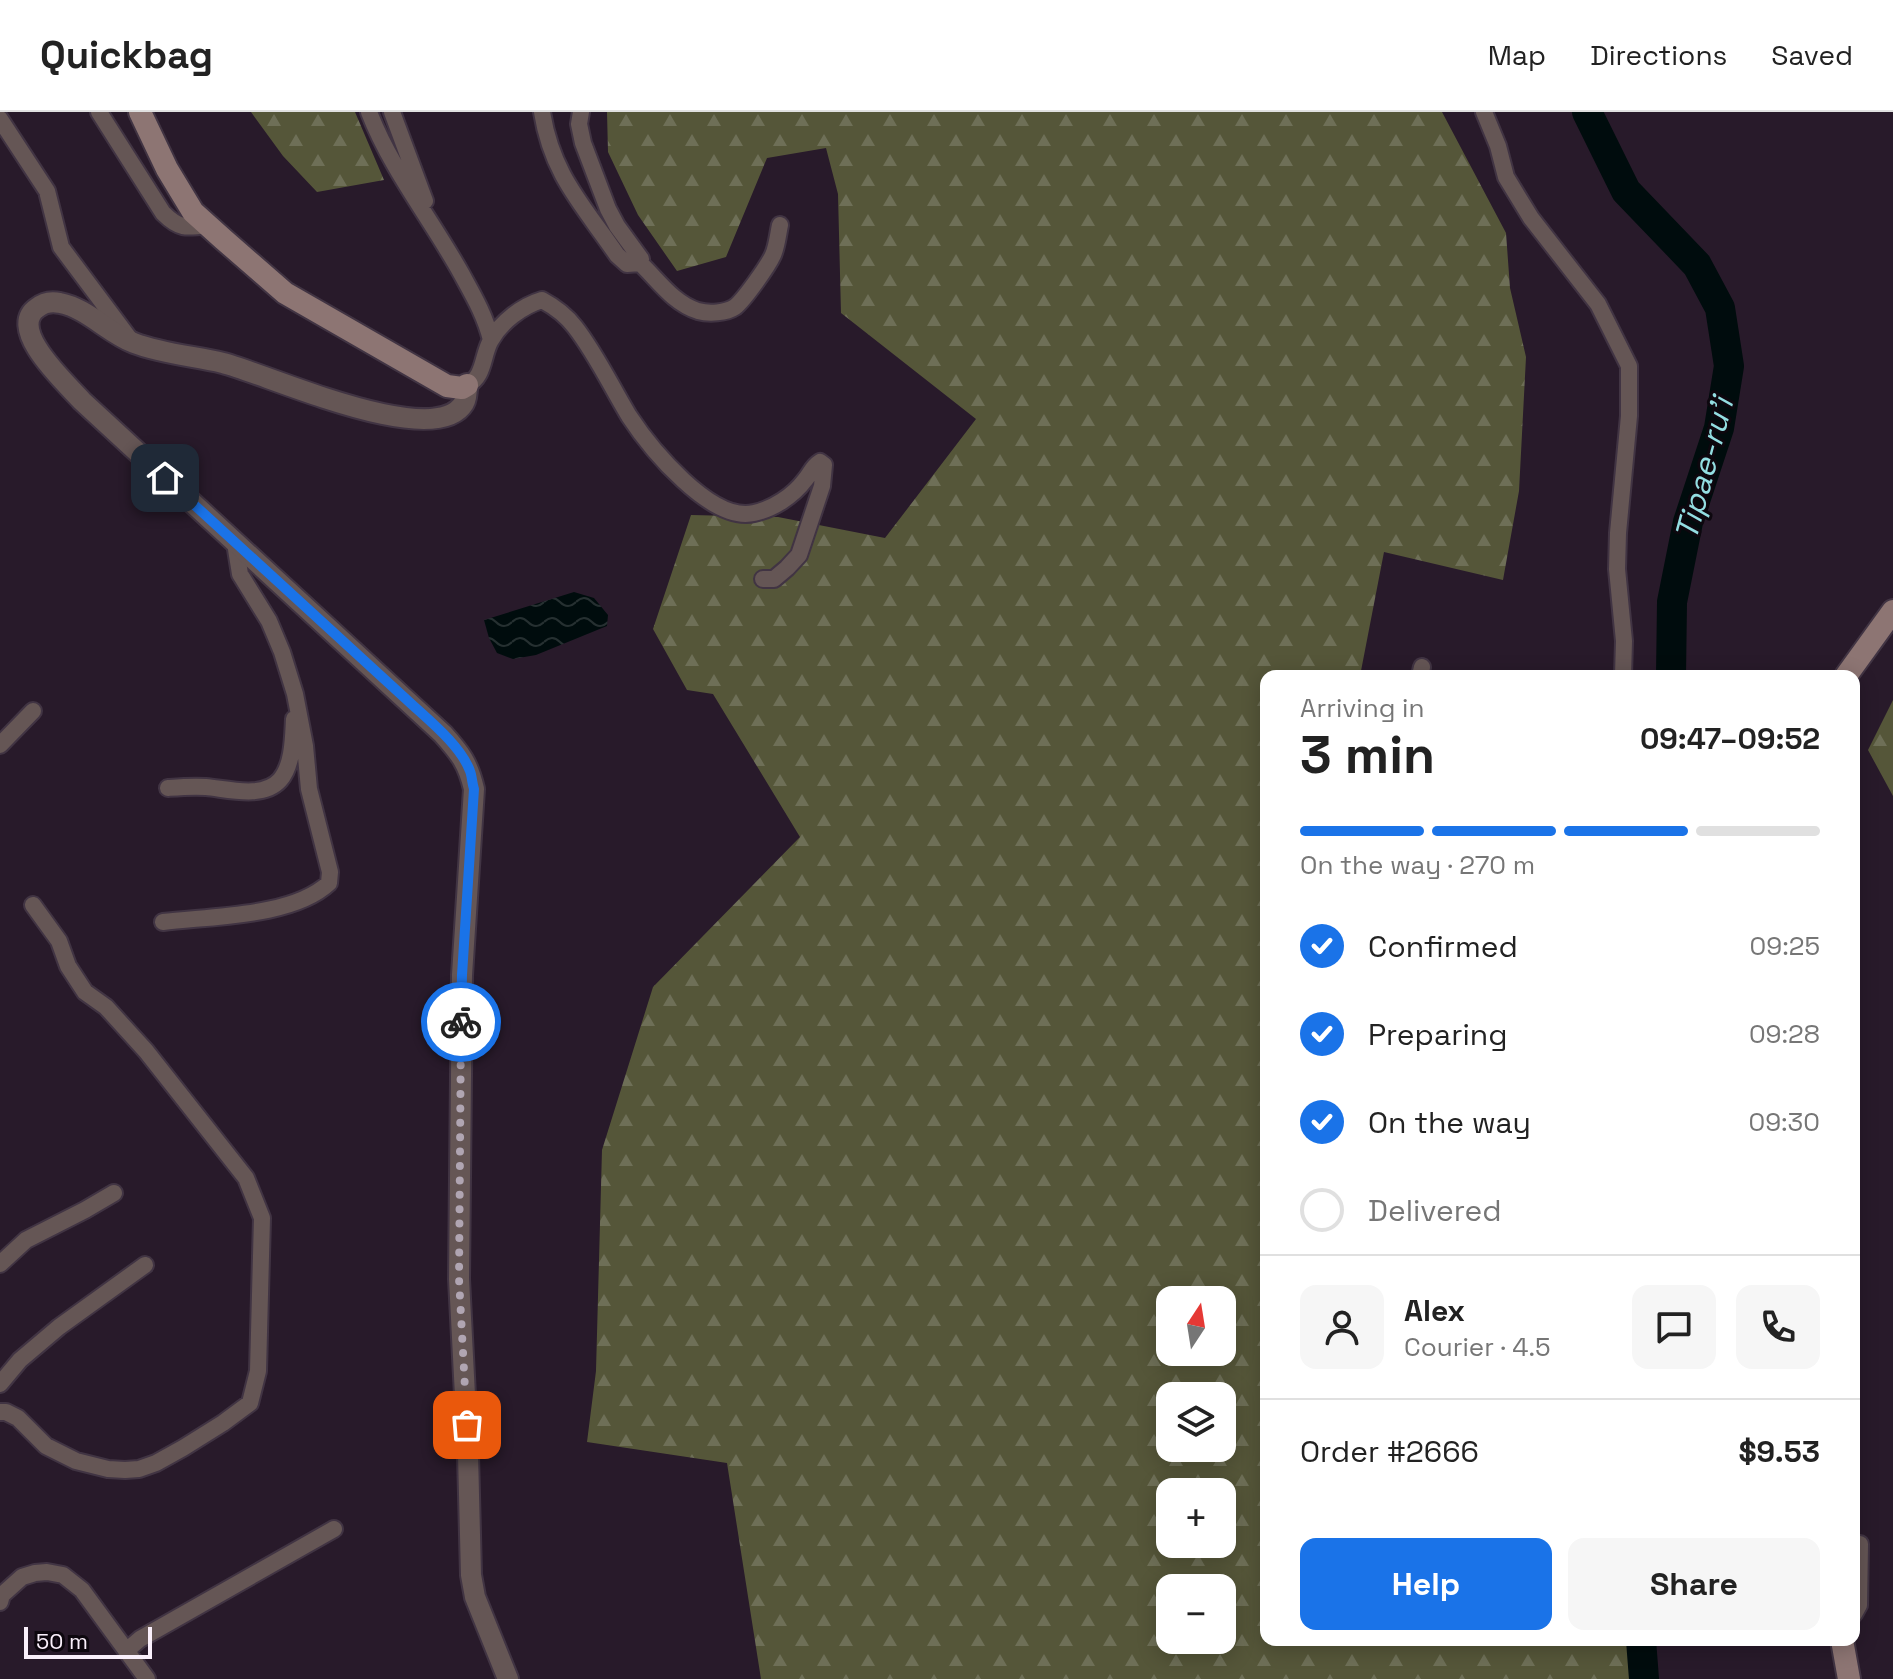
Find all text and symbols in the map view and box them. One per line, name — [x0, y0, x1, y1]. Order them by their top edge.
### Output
text: Quickbag — [40, 31, 213, 79]
text: Map — [1488, 37, 1546, 73]
text: Directions — [1590, 37, 1727, 73]
text: Saved — [1771, 37, 1853, 73]
water label: Tipae-ru’i — [1666, 389, 1743, 545]
pin — [131, 444, 199, 512]
icon: home — [143, 456, 187, 500]
text: Arriving in — [1300, 691, 1424, 725]
text: 09:47–09:52 — [1640, 719, 1820, 758]
text: 3 min — [1300, 722, 1435, 788]
text: On the way · 270 m — [1300, 848, 1535, 882]
icon: check — [1300, 924, 1344, 968]
text: Confirmed — [1368, 927, 1518, 966]
text: 09:25 — [1750, 929, 1820, 963]
courier — [421, 982, 501, 1062]
icon: bike — [439, 1000, 483, 1044]
icon: check — [1300, 1012, 1344, 1056]
text: Preparing — [1368, 1015, 1507, 1054]
text: 09:28 — [1749, 1017, 1820, 1051]
icon: check — [1300, 1100, 1344, 1144]
text: On the way — [1368, 1103, 1531, 1142]
text: 09:30 — [1748, 1105, 1820, 1139]
text: Delivered — [1368, 1191, 1502, 1230]
button: person — [1300, 1285, 1384, 1369]
button: chat — [1632, 1285, 1716, 1369]
button: phone — [1736, 1285, 1820, 1369]
north arrow — [1156, 1286, 1236, 1366]
map controls — [1156, 1286, 1236, 1654]
text: Alex — [1404, 1291, 1465, 1330]
text: Courier · 4.5 — [1404, 1330, 1551, 1364]
button: layers — [1156, 1382, 1236, 1462]
pin — [433, 1391, 501, 1459]
icon: bag — [445, 1403, 489, 1447]
text: Order #2666 — [1300, 1432, 1479, 1471]
text: $9.53 — [1738, 1432, 1820, 1471]
button: + — [1156, 1478, 1236, 1558]
button: Help — [1300, 1538, 1552, 1630]
button: Share — [1568, 1538, 1820, 1630]
button: − — [1156, 1574, 1236, 1654]
scale bar — [24, 1623, 152, 1659]
text: 50 m — [36, 1627, 88, 1655]

